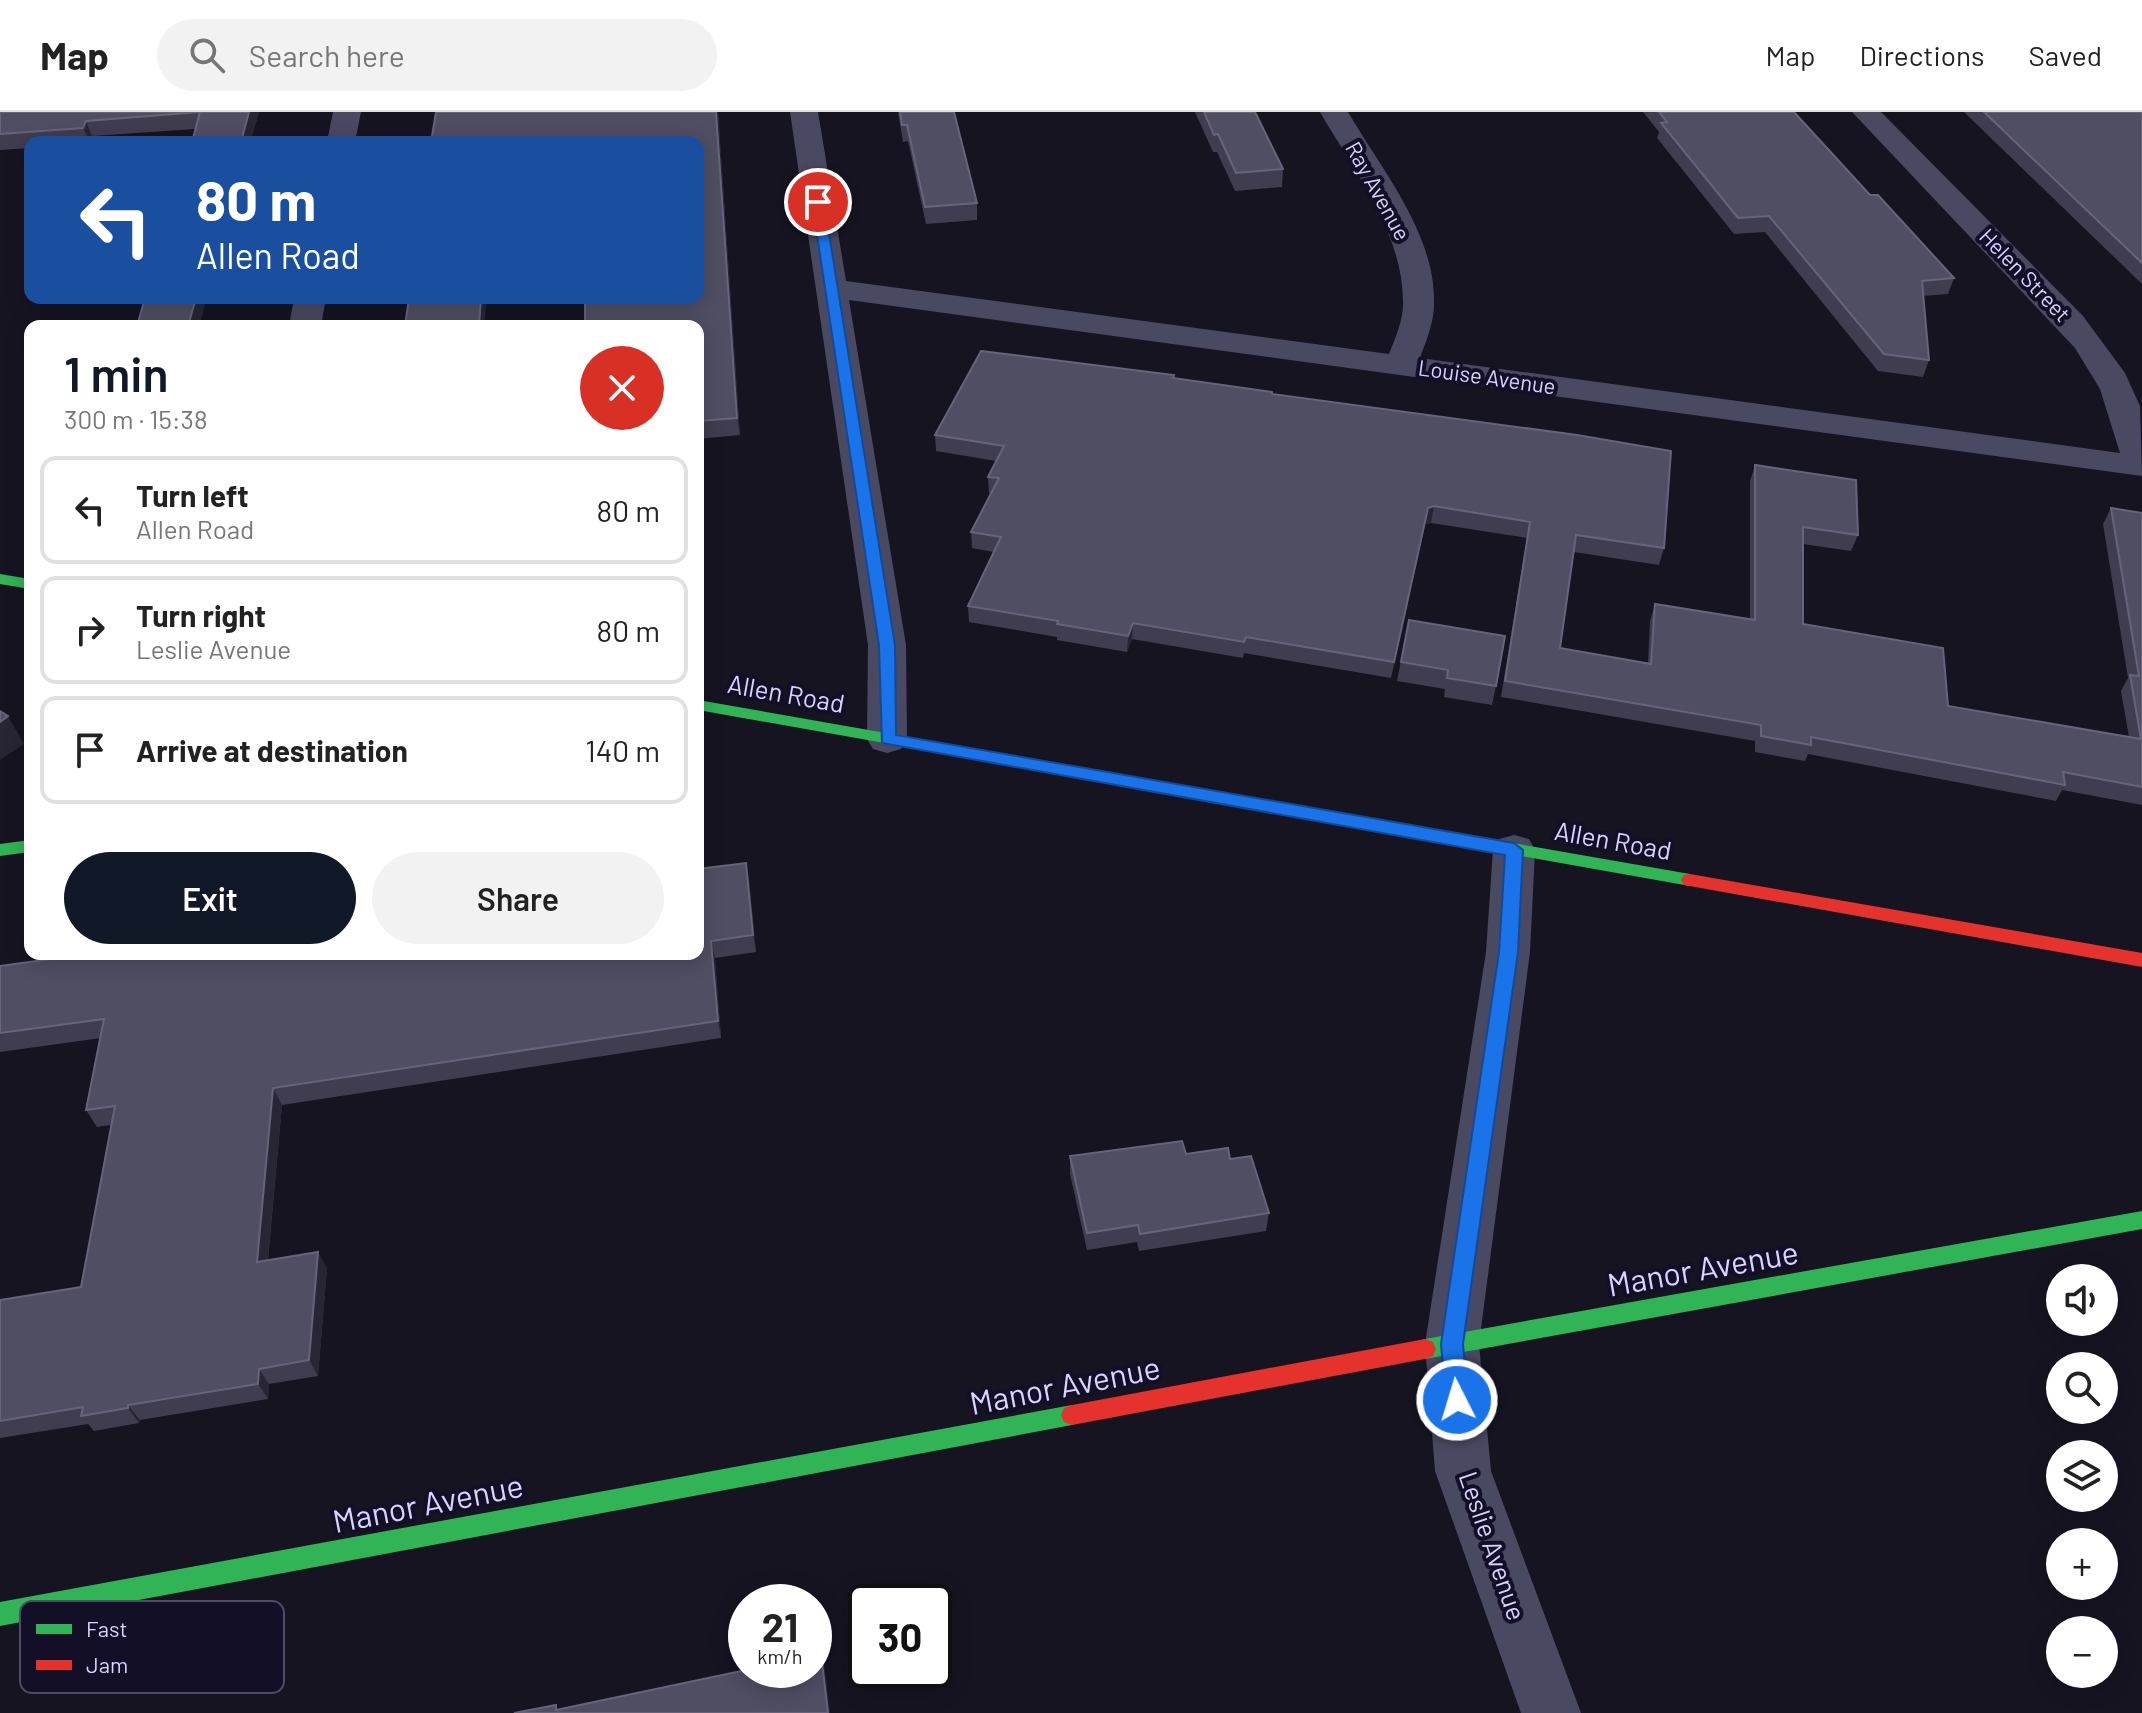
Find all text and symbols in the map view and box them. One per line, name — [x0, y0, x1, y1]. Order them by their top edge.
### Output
search box — [157, 19, 717, 91]
text: Map — [40, 32, 109, 78]
icon: search — [185, 33, 229, 77]
text: Search here — [249, 37, 405, 73]
text: Map — [1766, 38, 1815, 72]
text: Directions — [1859, 38, 1985, 72]
text: Saved — [2029, 38, 2102, 72]
street label: Ray Avenue — [1341, 137, 1417, 245]
text: 80 m — [196, 165, 316, 232]
icon: left — [64, 168, 168, 272]
pin — [784, 168, 852, 236]
icon: arrive — [796, 180, 840, 224]
street label: Helen Street — [1975, 222, 2076, 326]
text: Allen Road — [196, 233, 360, 276]
text: 1 min — [64, 344, 169, 402]
button: close — [580, 346, 664, 430]
street label: Louise Avenue — [1417, 353, 1558, 399]
text: 300 m · 15:38 — [64, 403, 208, 434]
text: Turn left — [136, 477, 249, 513]
icon: left — [68, 488, 112, 532]
text: 80 m — [597, 492, 660, 528]
text: Allen Road — [136, 513, 254, 544]
text: Turn right — [136, 597, 266, 633]
icon: right — [68, 608, 112, 652]
text: 80 m — [597, 612, 660, 648]
text: Leslie Avenue — [136, 633, 291, 664]
street label: Allen Road — [725, 667, 847, 718]
icon: arrive — [68, 728, 112, 772]
text: Arrive at destination — [136, 732, 408, 768]
text: 140 m — [585, 732, 660, 768]
street label: Allen Road — [1552, 814, 1674, 865]
button: Exit — [64, 852, 356, 944]
button: Share — [372, 852, 664, 944]
street label: Manor Avenue — [1604, 1232, 1801, 1303]
map controls — [2046, 1264, 2118, 1688]
button: sound — [2046, 1264, 2118, 1336]
street label: Manor Avenue — [966, 1347, 1163, 1421]
button: search — [2046, 1352, 2118, 1424]
position arrow — [1415, 1358, 1499, 1442]
button: layers — [2046, 1440, 2118, 1512]
street label: Manor Avenue — [329, 1465, 526, 1539]
street label: Leslie Avenue — [1453, 1467, 1533, 1624]
button: + — [2046, 1528, 2118, 1600]
speed limit sign: 30 — [848, 1584, 952, 1688]
legend — [20, 1601, 284, 1693]
text: 21 — [762, 1602, 798, 1650]
text: Fast — [86, 1615, 128, 1641]
button: − — [2046, 1616, 2118, 1688]
text: km/h — [757, 1644, 803, 1668]
text: Jam — [86, 1651, 128, 1677]

